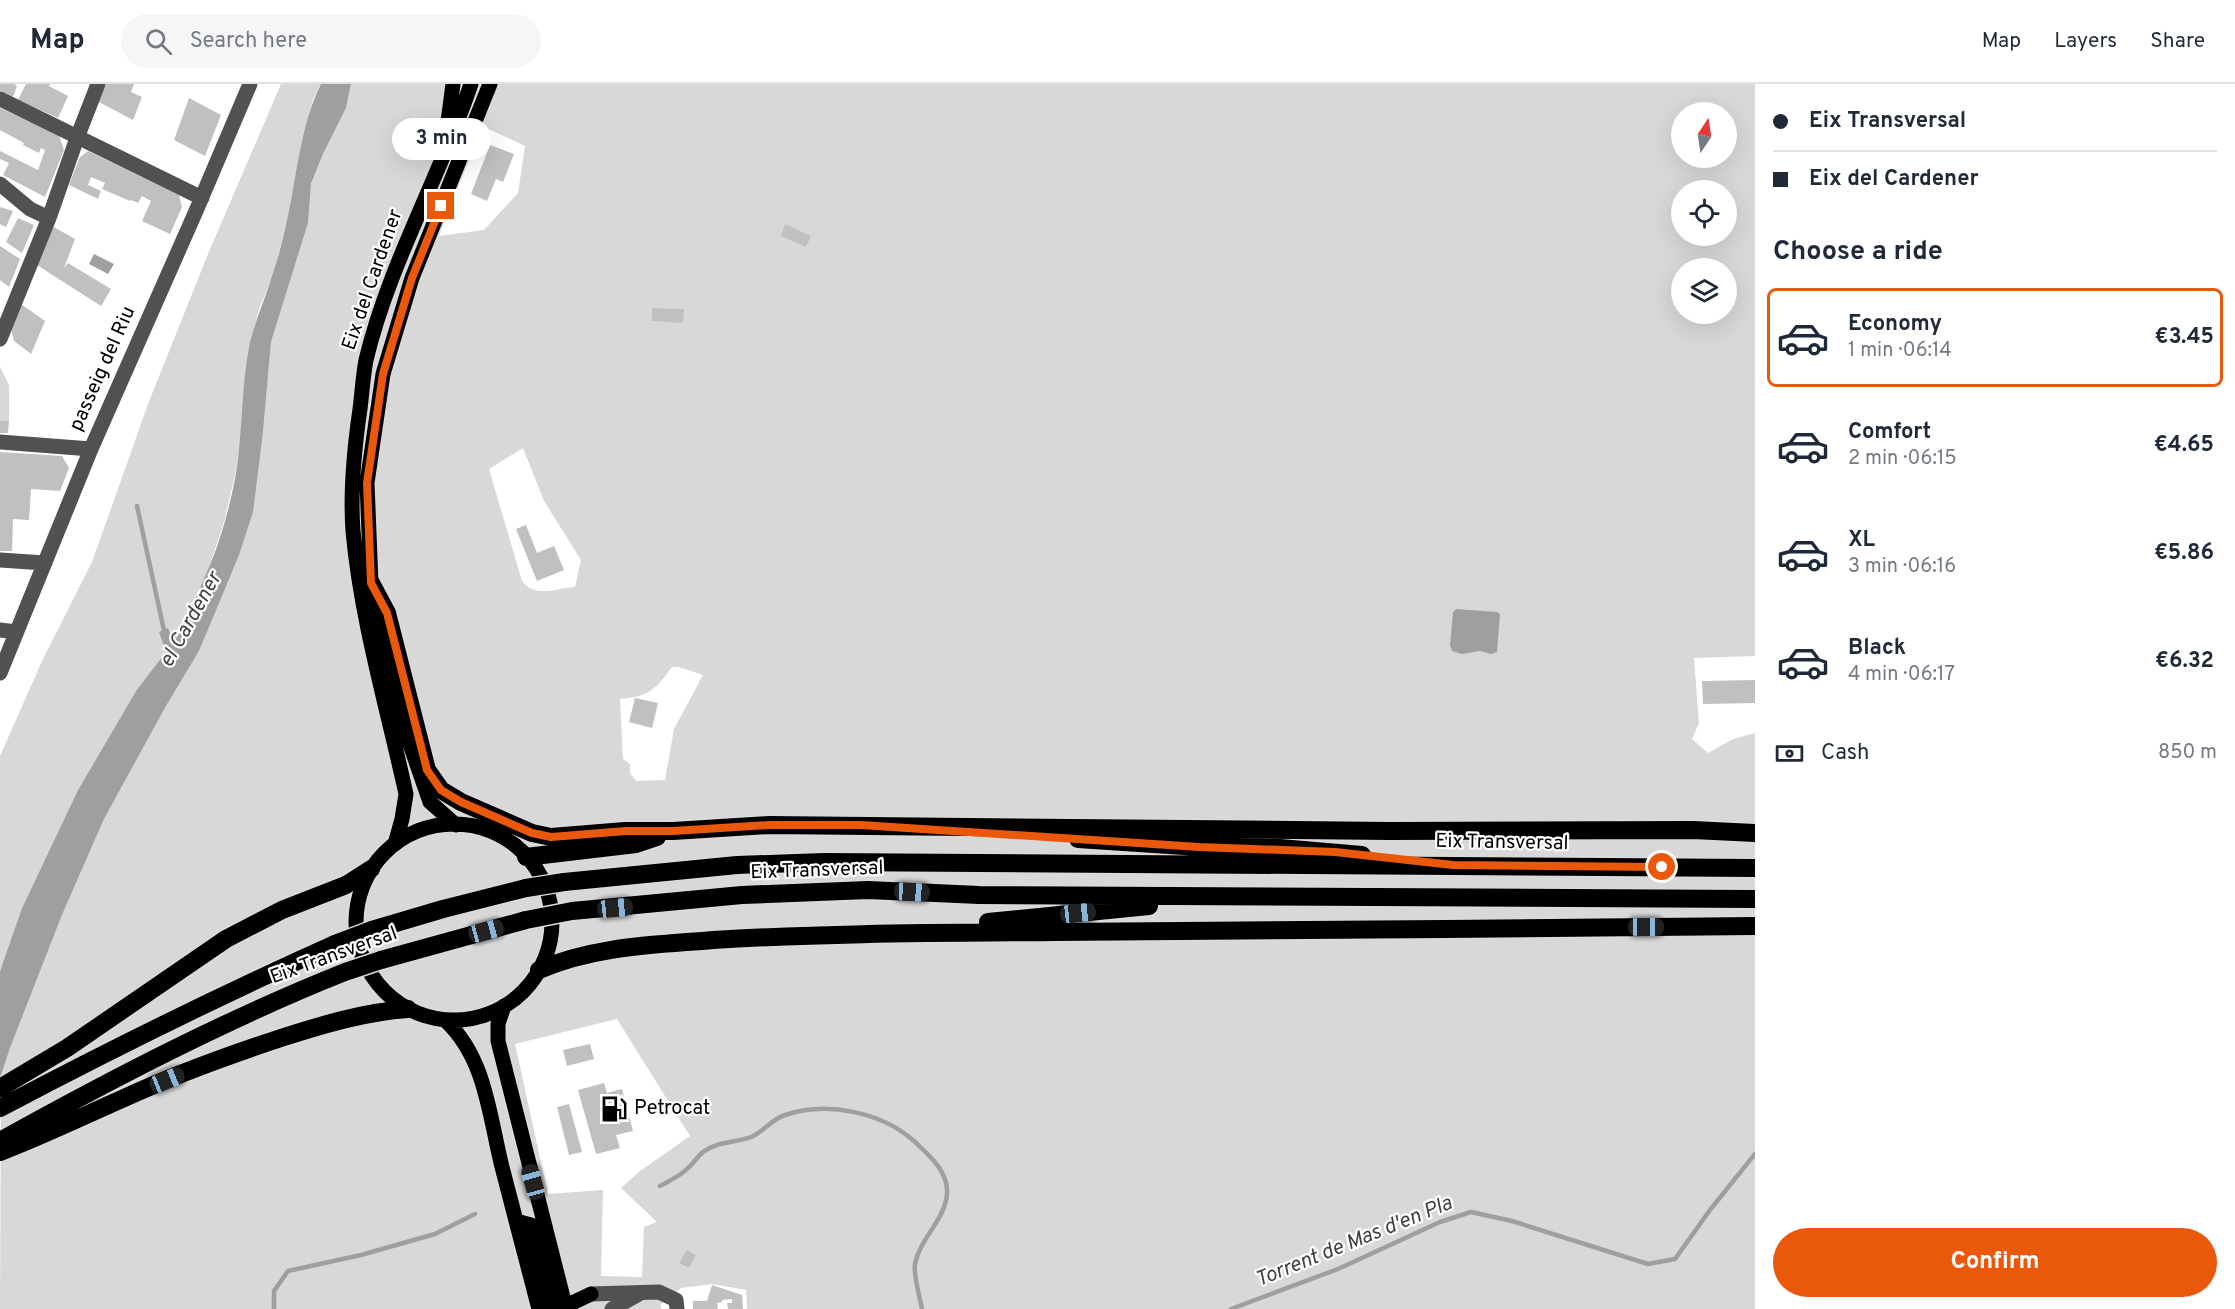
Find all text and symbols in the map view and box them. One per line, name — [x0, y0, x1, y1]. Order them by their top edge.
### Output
search box — [121, 14, 541, 68]
text: Map — [30, 23, 85, 59]
icon: search — [142, 25, 175, 58]
text: Search here — [190, 28, 307, 55]
text: Map — [1982, 28, 2021, 55]
text: Layers — [2054, 28, 2117, 55]
text: Share — [2150, 28, 2205, 55]
north arrow — [1671, 102, 1737, 168]
map controls — [1671, 102, 1737, 324]
text: Eix Transversal — [1809, 108, 1966, 135]
callout: 3 min — [392, 119, 490, 161]
text: 3 min — [415, 126, 468, 152]
text: Eix del Cardener — [1809, 166, 1979, 193]
button: locate — [1671, 180, 1737, 246]
route end — [427, 192, 454, 219]
street label: Eix del Cardener — [337, 206, 409, 354]
text: Choose a ride — [1773, 235, 1943, 269]
button: layers — [1671, 258, 1737, 324]
street label: passeig del Riu — [64, 302, 142, 436]
icon: car — [1776, 311, 1830, 365]
text: Economy — [1848, 311, 1942, 338]
text: €3.45 — [2154, 324, 2214, 351]
text: 1 min · 06:14 — [1848, 338, 1952, 364]
icon: car — [1776, 419, 1830, 473]
text: Comfort — [1848, 419, 1931, 446]
text: €4.65 — [2154, 432, 2214, 459]
text: 2 min · 06:15 — [1848, 446, 1957, 472]
icon: car — [1776, 527, 1830, 581]
text: XL — [1848, 527, 1875, 554]
text: €5.86 — [2154, 540, 2214, 567]
text: 3 min · 06:16 — [1848, 554, 1956, 580]
water label: el Cardener — [154, 566, 229, 672]
icon: car — [1776, 635, 1830, 689]
text: Black — [1848, 635, 1906, 662]
text: €6.32 — [2155, 648, 2214, 675]
text: 4 min · 06:17 — [1848, 662, 1955, 688]
icon: cash — [1773, 737, 1806, 770]
text: Cash — [1821, 740, 1870, 767]
text: 850 m — [2158, 740, 2217, 766]
street label: Eix Transversal — [1435, 829, 1569, 857]
route start — [1648, 853, 1675, 880]
street label: Eix Transversal — [750, 856, 884, 886]
car — [894, 882, 930, 902]
car — [596, 897, 634, 919]
car — [1059, 902, 1097, 924]
car — [466, 918, 506, 944]
car — [1628, 918, 1664, 936]
street label: Eix Transversal — [267, 921, 401, 991]
car — [147, 1065, 187, 1095]
fuel station icon: Petrocat — [599, 1094, 629, 1124]
place label: Petrocat — [634, 1096, 710, 1122]
car — [519, 1162, 547, 1202]
water label: Torrent de Mas d'en Pla — [1252, 1190, 1457, 1294]
button: Confirm — [1773, 1228, 2217, 1297]

